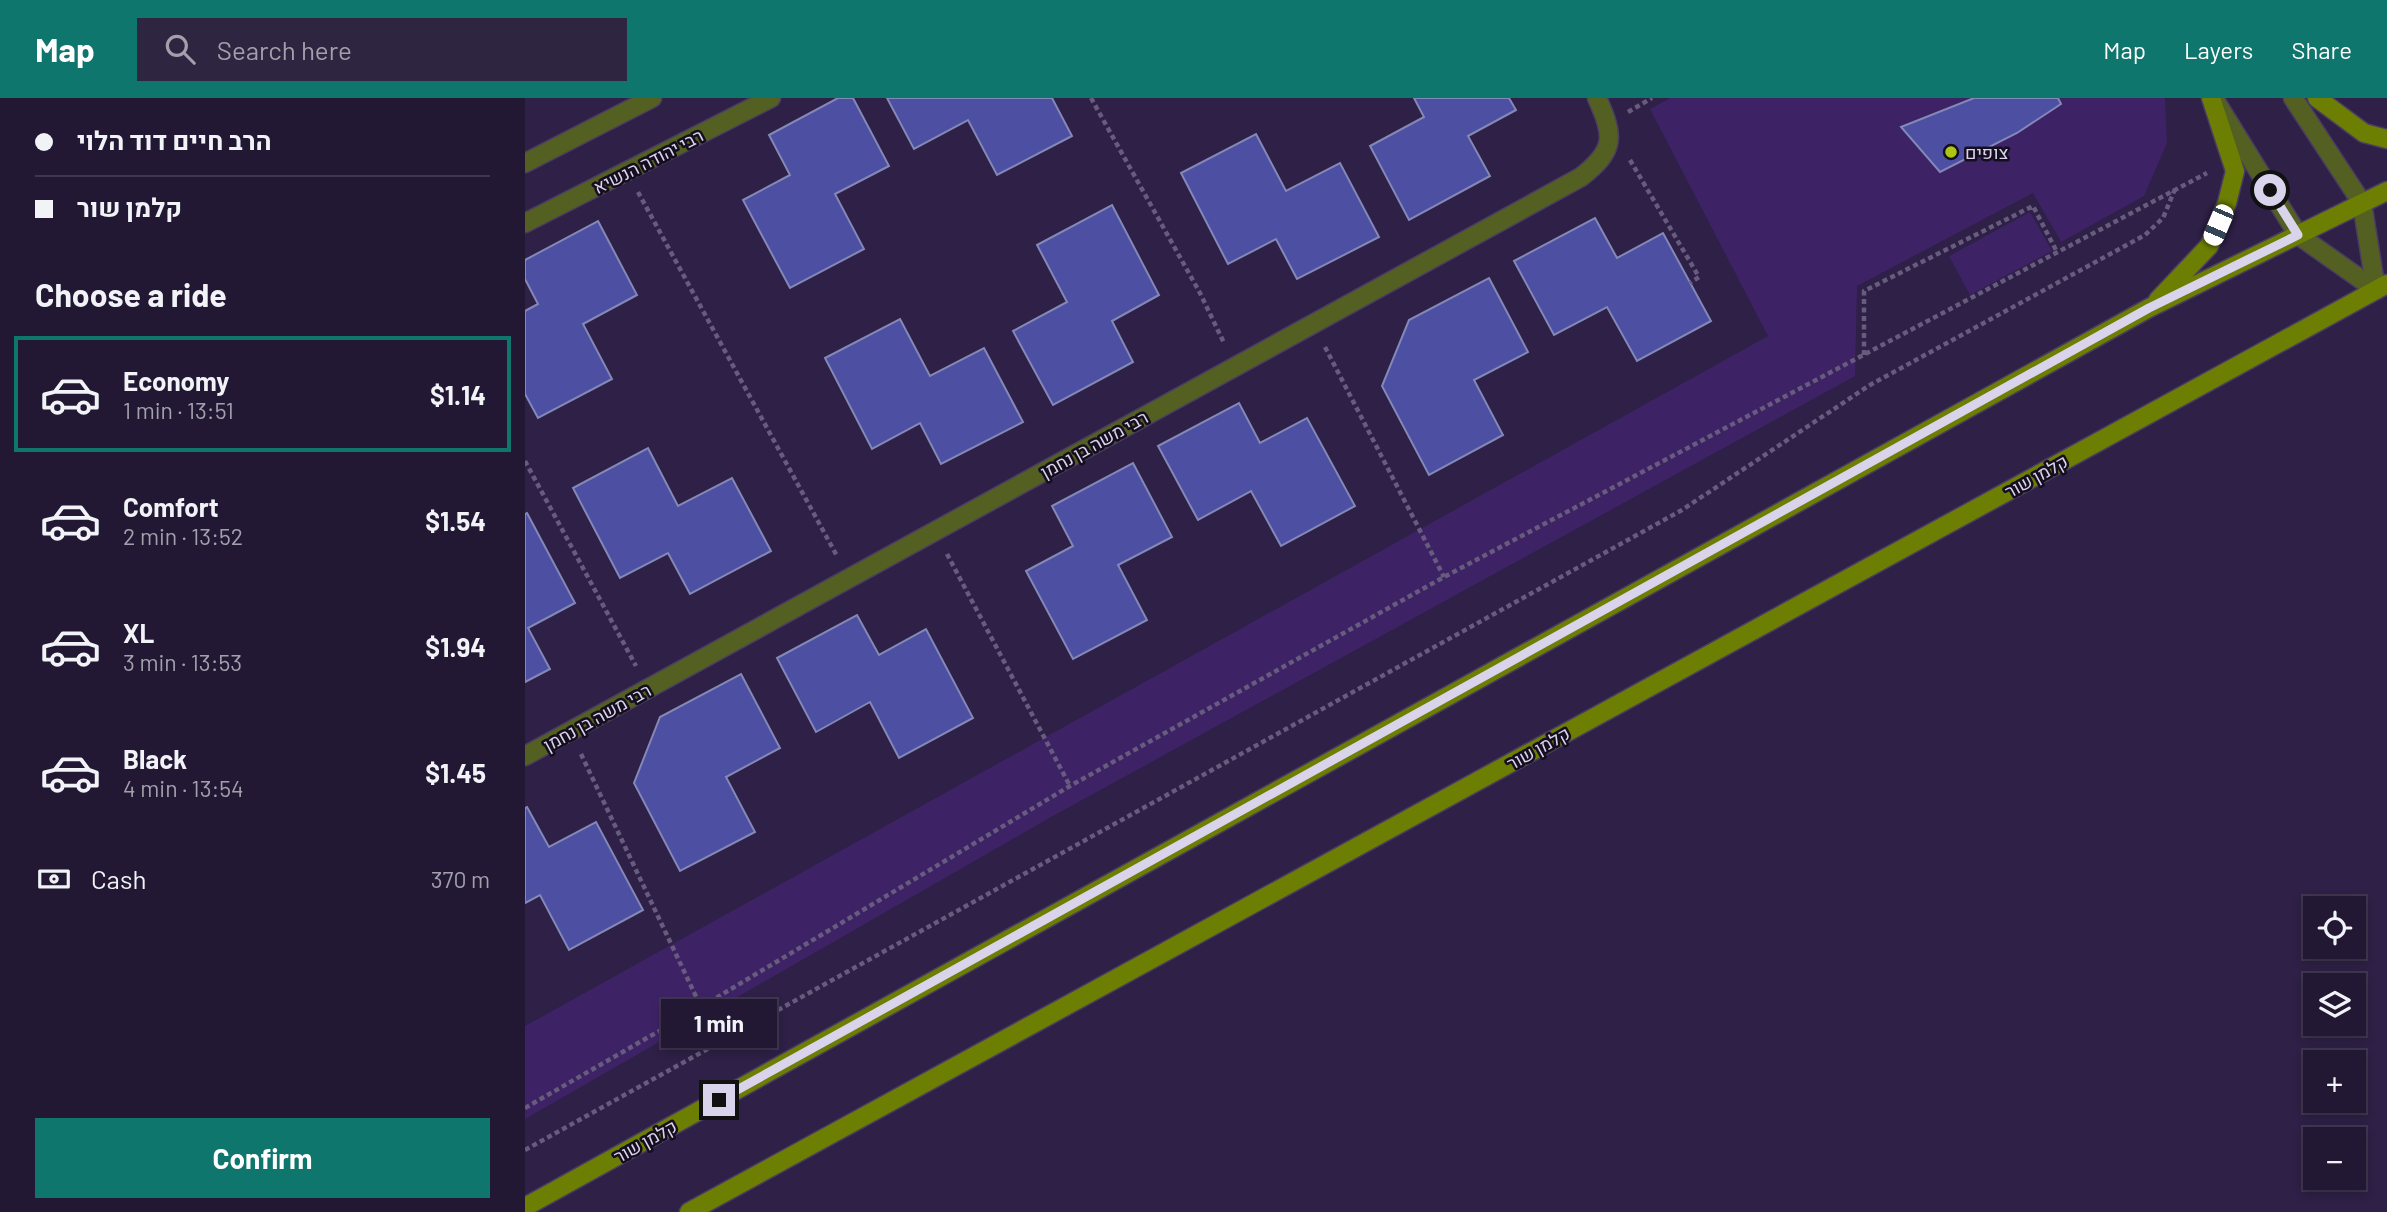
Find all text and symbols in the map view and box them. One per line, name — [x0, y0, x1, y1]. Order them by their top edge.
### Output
search box — [137, 18, 627, 81]
text: Map — [35, 29, 95, 69]
icon: search — [161, 30, 199, 68]
text: Search here — [217, 34, 352, 65]
text: Map — [2103, 35, 2146, 64]
text: Layers — [2184, 35, 2253, 64]
text: Share — [2291, 35, 2352, 64]
text: הרב חיים דוד הלוי — [77, 124, 272, 155]
street label: רבי יהודה הנשיא — [589, 124, 707, 198]
place label: צופים — [1965, 141, 2008, 163]
marker: צופים — [1943, 144, 1959, 160]
route start — [2254, 174, 2286, 206]
text: קלמן שור — [77, 191, 182, 222]
car — [2201, 202, 2236, 248]
text: Choose a ride — [35, 275, 227, 313]
icon: car — [39, 363, 102, 426]
text: Economy — [123, 365, 229, 396]
text: $1.14 — [430, 379, 486, 410]
text: 1 min · 13:51 — [123, 396, 234, 424]
street label: רבי משה בן נחמן — [1036, 405, 1152, 483]
street label: קלמן שור — [2000, 450, 2072, 502]
icon: car — [39, 489, 102, 552]
text: Comfort — [123, 491, 219, 522]
text: $1.54 — [425, 505, 486, 536]
text: 2 min · 13:52 — [123, 522, 243, 550]
icon: car — [39, 615, 102, 678]
text: XL — [123, 617, 154, 648]
text: $1.94 — [425, 631, 486, 662]
text: 3 min · 13:53 — [123, 648, 242, 676]
street label: רבי משה בן נחמן — [539, 678, 655, 756]
street label: קלמן שור — [1502, 722, 1574, 774]
icon: car — [39, 741, 102, 804]
text: Black — [123, 743, 187, 774]
text: $1.45 — [425, 757, 486, 788]
text: 4 min · 13:54 — [123, 774, 244, 802]
icon: cash — [35, 860, 73, 898]
text: Cash — [91, 863, 146, 894]
text: 370 m — [431, 865, 490, 893]
map controls — [2303, 896, 2366, 1190]
button: locate — [2303, 896, 2366, 959]
button: layers — [2303, 973, 2366, 1036]
callout: 1 min — [661, 998, 777, 1048]
text: 1 min — [694, 1009, 744, 1037]
button: + — [2303, 1050, 2366, 1113]
route end — [703, 1084, 735, 1116]
street label: קלמן שור — [609, 1115, 681, 1167]
button: Confirm — [35, 1118, 490, 1198]
button: − — [2303, 1127, 2366, 1190]

